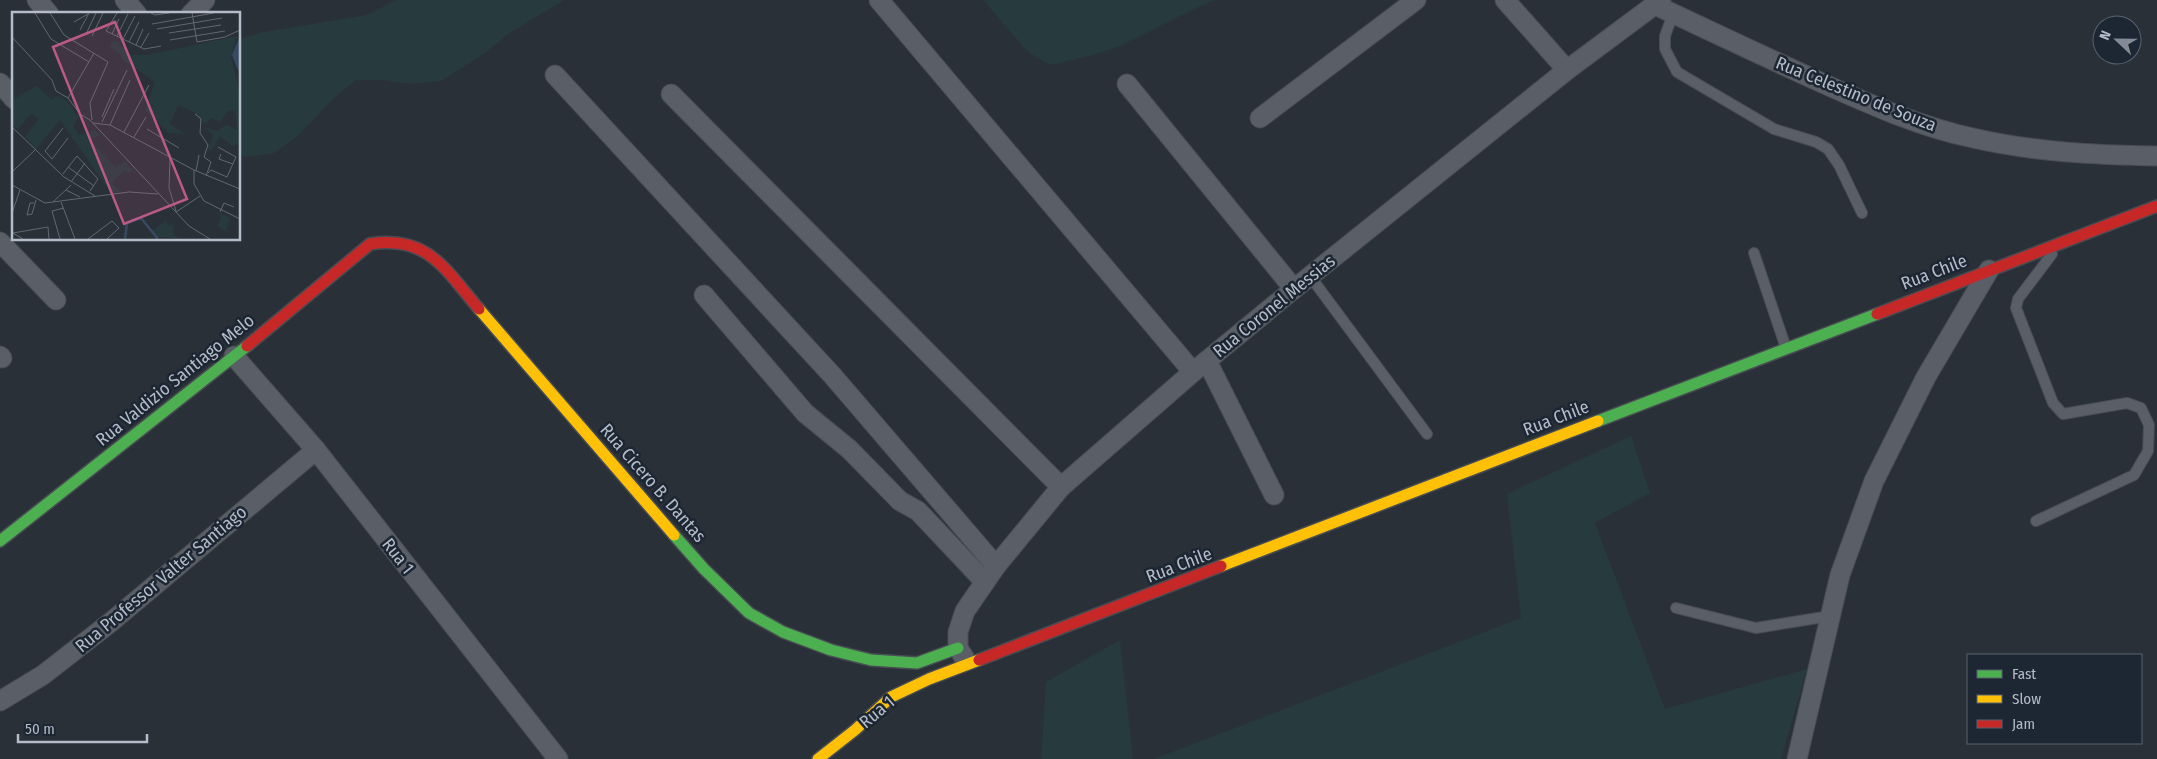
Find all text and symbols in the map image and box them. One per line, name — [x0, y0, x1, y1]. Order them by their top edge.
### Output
inset map — [12, 12, 240, 240]
north arrow — [2092, 15, 2142, 65]
text: N — [2096, 28, 2115, 42]
street label: Rua Celestino de Souza — [1773, 52, 1940, 136]
street label: Rua Chile — [1898, 249, 1970, 295]
street label: Rua Coronel Messias — [1208, 250, 1340, 362]
street label: Rua Valdizio Santiago Melo — [91, 309, 259, 451]
street label: Rua Chile — [1520, 395, 1592, 441]
street label: Rua Cicero B. Dantas — [595, 419, 711, 547]
street label: Rua Professor Valter Santiago — [71, 501, 251, 657]
street label: Rua 1 — [377, 534, 419, 578]
street label: Rua Chile — [1143, 542, 1215, 588]
legend — [1967, 654, 2142, 744]
text: Fast — [2012, 665, 2036, 683]
text: Slow — [2012, 690, 2041, 708]
street label: Rua 1 — [855, 691, 899, 733]
scale bar — [18, 712, 146, 744]
text: Jam — [2012, 715, 2035, 733]
text: 50 m — [25, 720, 55, 738]

